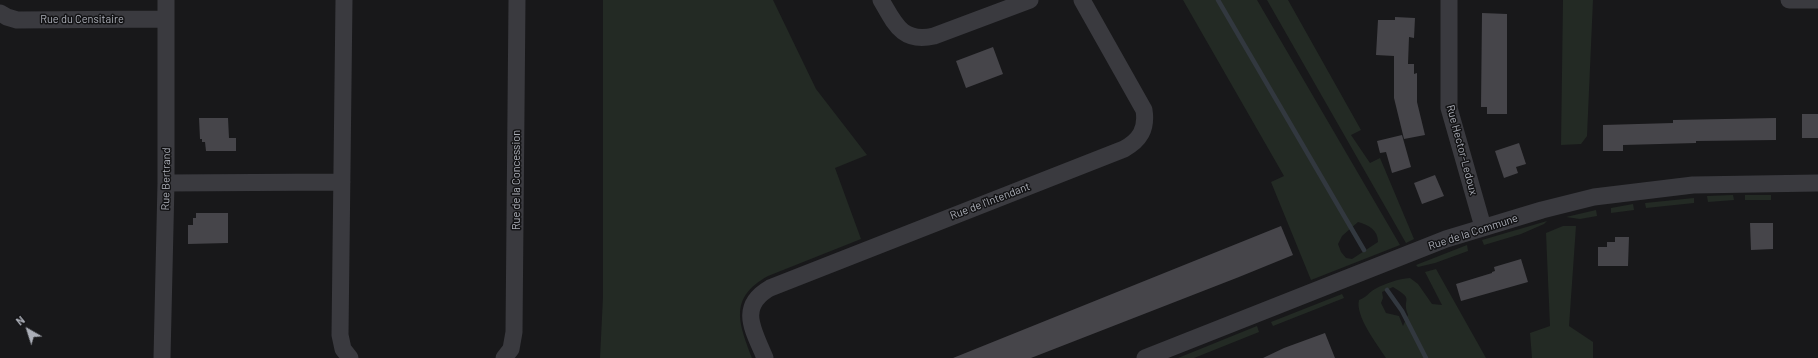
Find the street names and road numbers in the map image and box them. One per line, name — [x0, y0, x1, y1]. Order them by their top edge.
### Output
street label: Rue du Censitaire — [40, 12, 124, 26]
street label: Rue Hector-Ledoux — [1444, 103, 1480, 197]
street label: Rue de la Concession — [509, 130, 523, 230]
street label: Rue Bertrand — [159, 147, 173, 211]
street label: Rue de l'Intendant — [948, 180, 1032, 222]
street label: Rue de la Commune — [1426, 211, 1520, 253]

